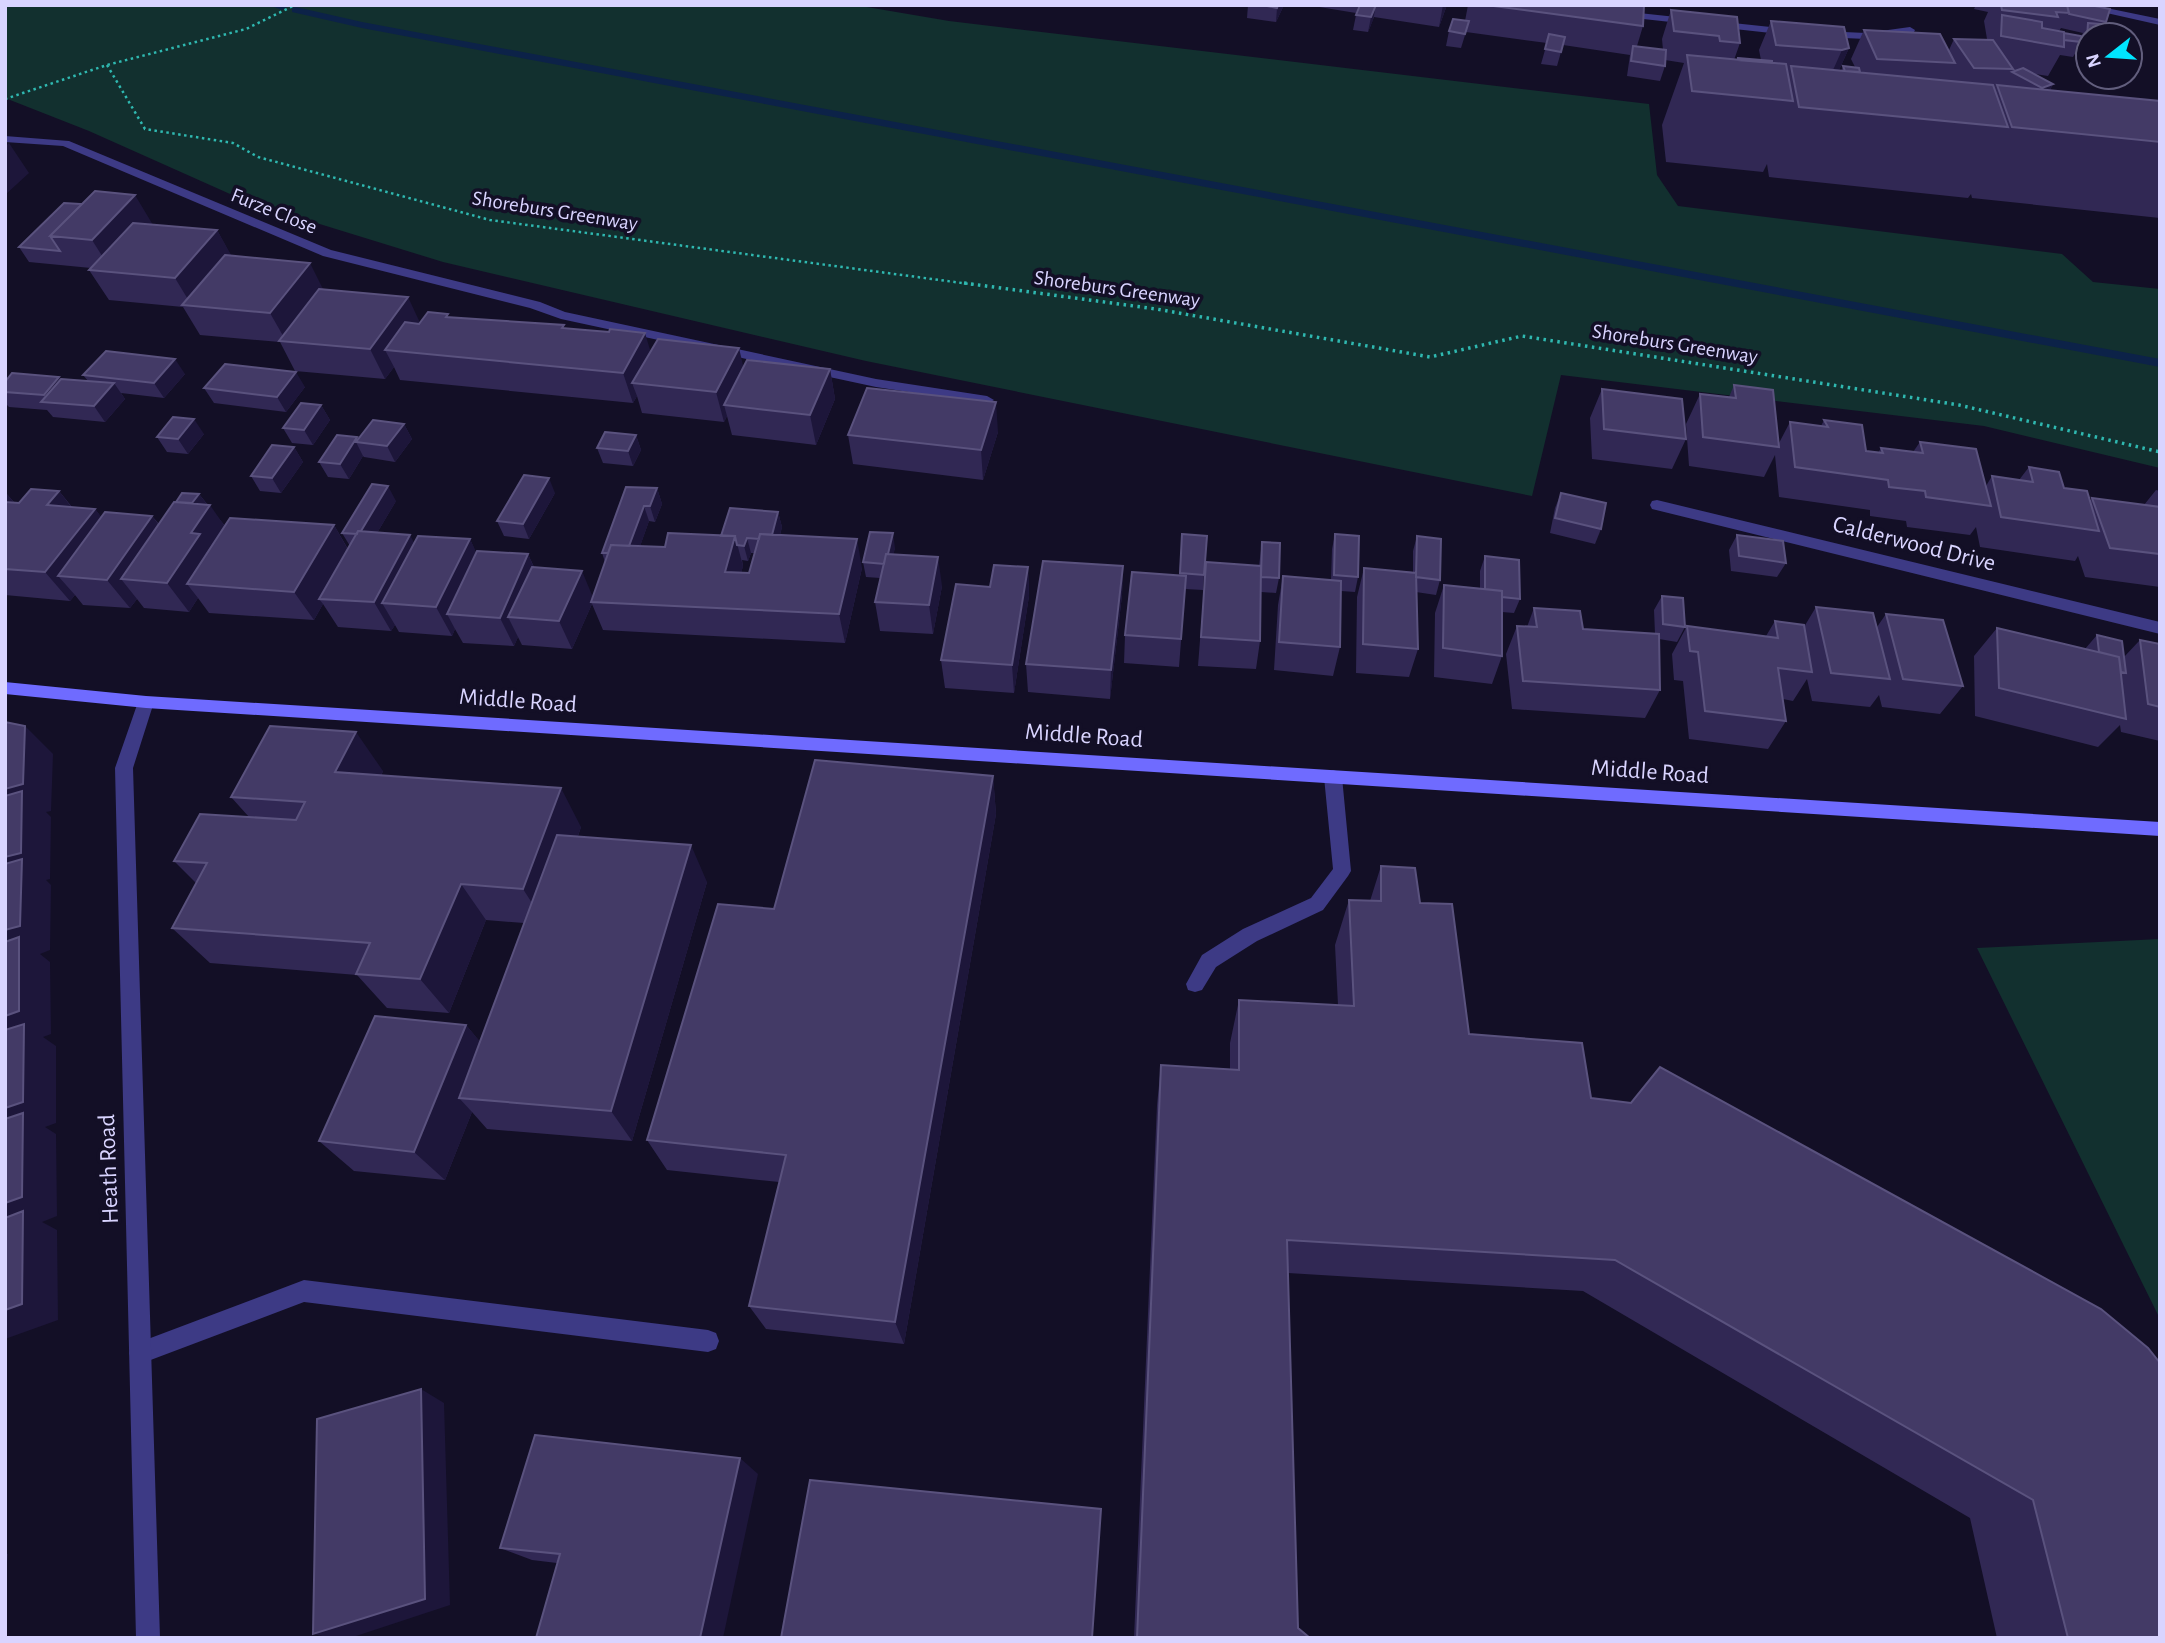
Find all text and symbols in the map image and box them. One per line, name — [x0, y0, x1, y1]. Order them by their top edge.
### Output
north arrow — [2074, 21, 2144, 91]
text: N — [2083, 51, 2105, 70]
street label: Furze Close — [228, 184, 320, 238]
street label: Shoreburs Greenway — [471, 188, 639, 234]
street label: Shoreburs Greenway — [1033, 267, 1201, 311]
street label: Shoreburs Greenway — [1591, 321, 1759, 367]
street label: Calderwood Drive — [1830, 512, 1998, 576]
street label: Middle Road — [458, 685, 578, 717]
street label: Middle Road — [1024, 720, 1144, 752]
street label: Middle Road — [1590, 756, 1710, 788]
street label: Heath Road — [95, 1114, 123, 1224]

